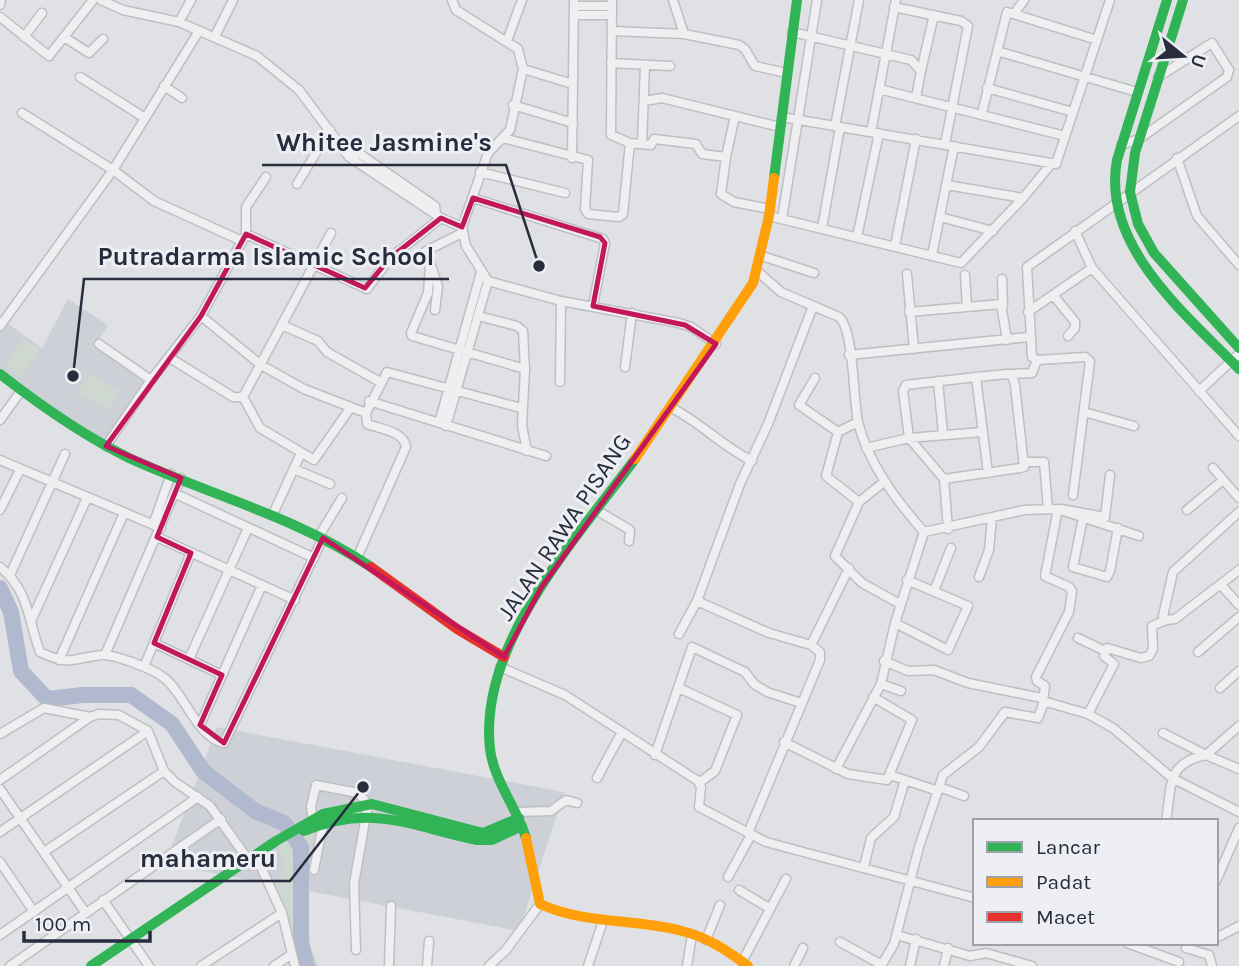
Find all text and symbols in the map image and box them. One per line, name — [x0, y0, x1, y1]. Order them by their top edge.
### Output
north arrow — [1148, 21, 1218, 91]
text: U — [1186, 51, 1211, 71]
callout: Whitee Jasmine's — [262, 118, 506, 165]
text: Whitee Jasmine's — [276, 127, 492, 158]
callout: Putradarma Islamic School — [84, 232, 449, 279]
text: Putradarma Islamic School — [97, 241, 435, 272]
street label: JALAN RAWA PISANG — [491, 428, 637, 626]
legend — [973, 819, 1218, 945]
callout: mahameru — [125, 834, 290, 881]
text: Lancar — [1036, 835, 1100, 859]
text: mahameru — [140, 843, 276, 874]
text: Padat — [1036, 870, 1091, 894]
scale bar — [24, 900, 150, 944]
text: Macet — [1036, 905, 1095, 929]
text: 100 m — [35, 912, 92, 936]

